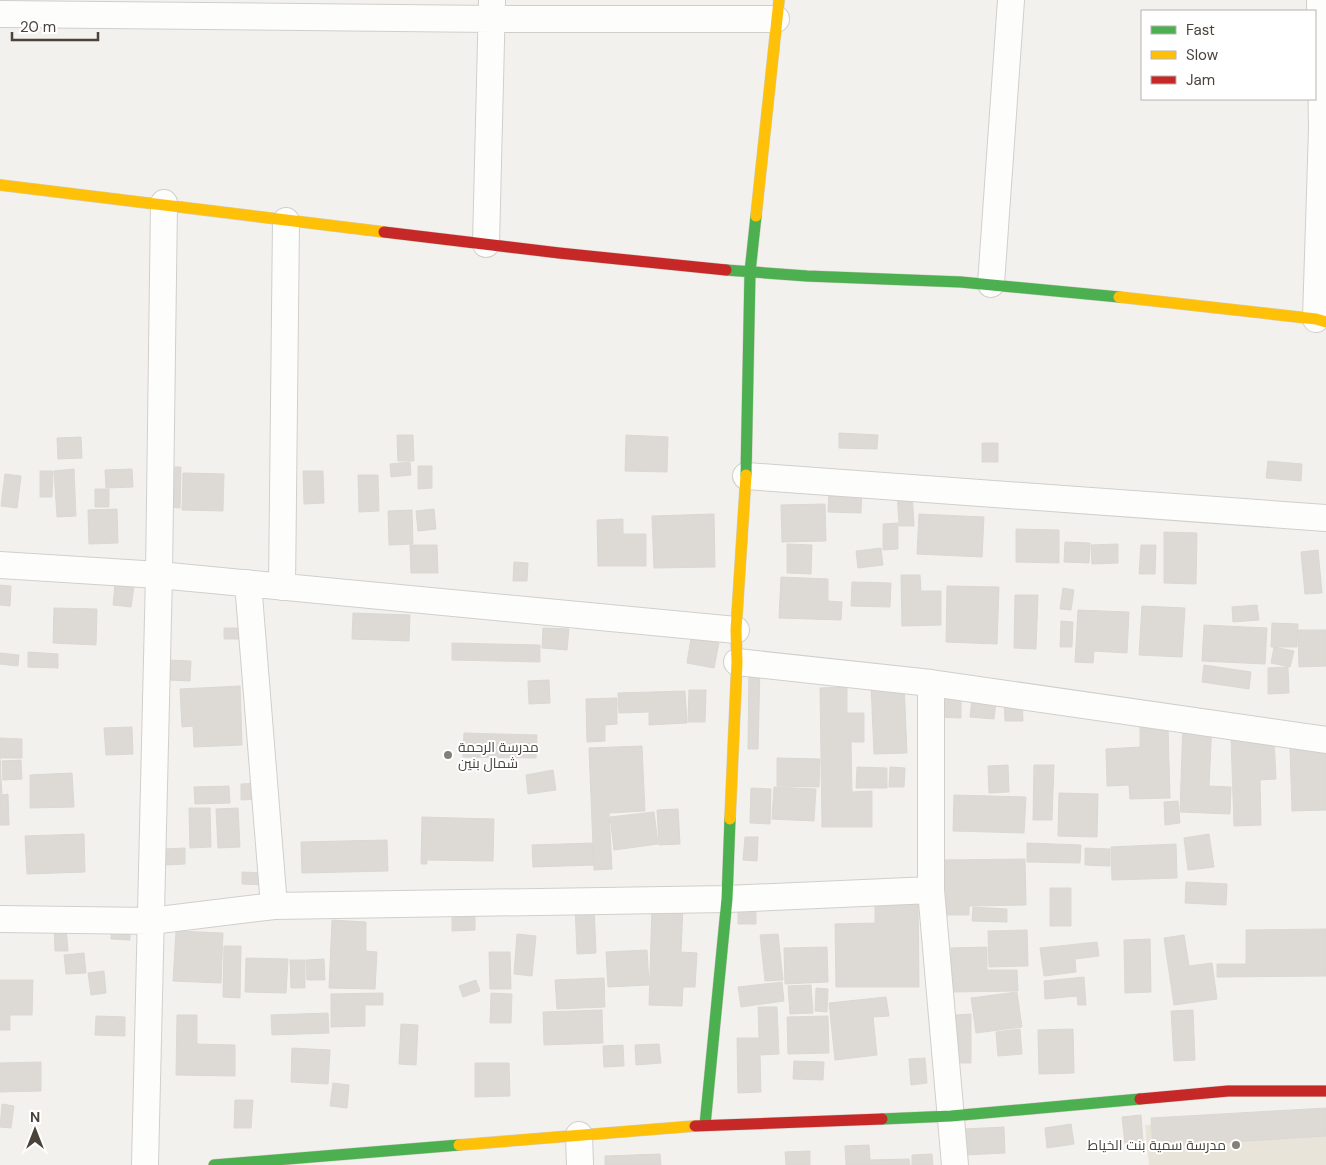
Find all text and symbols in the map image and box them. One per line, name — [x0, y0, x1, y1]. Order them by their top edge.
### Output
scale bar — [12, 10, 99, 42]
legend — [1141, 10, 1316, 100]
text: 20 m — [20, 17, 56, 37]
text: Fast — [1186, 20, 1215, 40]
text: Slow — [1186, 45, 1219, 65]
text: Jam — [1186, 70, 1215, 90]
place label: مدرسة الرحمة شمال بنين — [458, 738, 539, 772]
marker: مدرسة الرحمة شمال بنين — [442, 749, 454, 761]
north arrow — [10, 1105, 60, 1155]
text: N — [30, 1108, 40, 1126]
place label: مدرسة سمية بنت الخياط — [1087, 1136, 1226, 1154]
marker: مدرسة سمية بنت الخياط — [1230, 1139, 1242, 1151]

